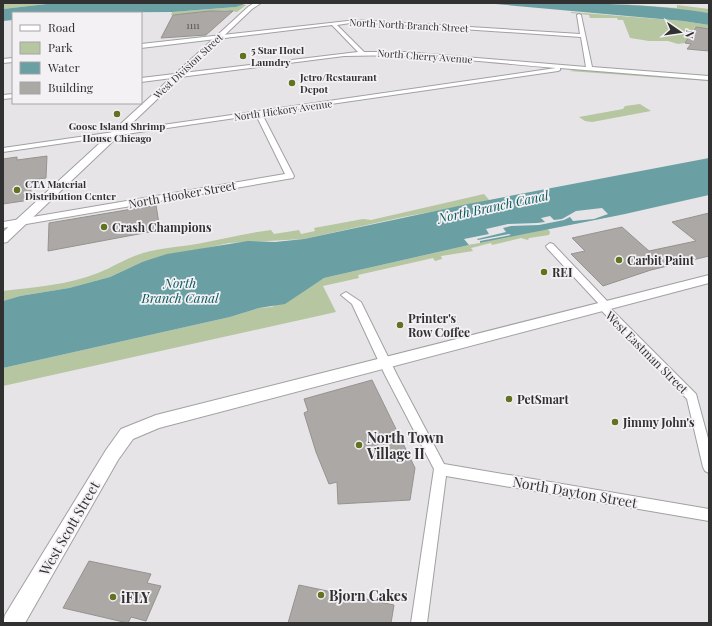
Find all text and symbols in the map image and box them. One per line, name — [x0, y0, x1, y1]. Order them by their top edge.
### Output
legend — [12, 12, 142, 104]
north arrow — [660, 12, 700, 52]
street label: North North Branch Street — [349, 15, 469, 35]
text: Road — [48, 19, 75, 35]
house number: 1111 — [186, 19, 200, 31]
text: N — [682, 29, 698, 40]
street label: West Division Street — [150, 30, 226, 102]
text: Park — [48, 39, 73, 55]
place label: 5 Star Hotel Laundry — [251, 43, 304, 69]
street label: North Cherry Avenue — [377, 46, 473, 66]
marker: 5 Star Hotel Laundry — [238, 51, 248, 61]
text: Water — [47, 59, 81, 75]
place label: Jetro/Restaurant Depot — [299, 70, 377, 96]
marker: Jetro/Restaurant Depot — [287, 78, 297, 88]
text: Building — [48, 79, 94, 95]
street label: North Hickory Avenue — [233, 96, 333, 124]
marker: Goose Island Shrimp House Chicago — [112, 109, 122, 119]
place label: Goose Island Shrimp House Chicago — [69, 119, 165, 145]
place label: CTA Material Distribution Center — [25, 177, 116, 203]
street label: North Hooker Street — [127, 177, 238, 211]
marker: CTA Material Distribution Center — [12, 185, 22, 195]
water label: North Branch Canal — [435, 186, 551, 226]
place label: Crash Champions — [112, 219, 212, 235]
marker: Crash Champions — [99, 222, 109, 232]
place label: Carbit Paint — [627, 252, 695, 268]
marker: Carbit Paint — [614, 255, 624, 265]
place label: REI — [552, 264, 573, 280]
marker: REI — [539, 267, 549, 277]
water label: North Branch Canal — [140, 274, 220, 306]
street label: West Eastman Street — [602, 307, 692, 397]
place label: Printer's Row Coffee — [408, 310, 470, 340]
marker: Printer's Row Coffee — [395, 320, 405, 330]
place label: PetSmart — [517, 391, 569, 407]
marker: PetSmart — [504, 394, 514, 404]
place label: Jimmy John's — [622, 414, 695, 430]
marker: Jimmy John's — [610, 417, 620, 427]
place label: North Town Village II — [366, 428, 444, 463]
marker: North Town Village II — [354, 440, 364, 450]
street label: North Dayton Street — [511, 472, 640, 512]
street label: West Scott Street — [34, 477, 104, 579]
place label: Bjorn Cakes — [329, 586, 407, 605]
place label: iFLY — [121, 588, 150, 607]
marker: Bjorn Cakes — [316, 590, 326, 600]
marker: iFLY — [108, 592, 118, 602]

